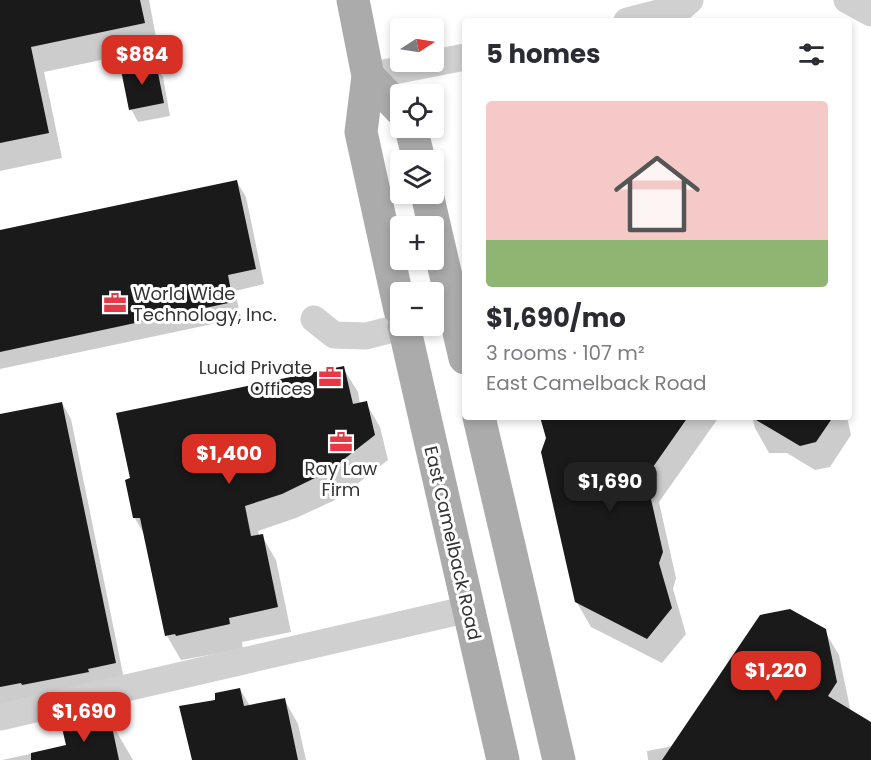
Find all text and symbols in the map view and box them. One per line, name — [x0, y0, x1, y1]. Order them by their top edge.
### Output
north arrow — [390, 18, 444, 72]
map controls — [390, 18, 444, 336]
pin: $884 — [106, 35, 178, 86]
text: 5 homes — [486, 36, 601, 72]
icon: filters — [795, 38, 828, 71]
text: $884 — [116, 40, 168, 68]
button: locate — [390, 84, 444, 138]
icon: home — [603, 140, 711, 248]
button: layers — [390, 150, 444, 204]
button: + — [390, 216, 444, 270]
place label: World Wide Technology, Inc. — [133, 281, 277, 327]
button: − — [390, 282, 444, 336]
office icon: World Wide Technology, Inc. — [102, 290, 128, 316]
text: $1,690/mo — [486, 300, 626, 336]
text: 3 rooms · 107 m² — [486, 339, 645, 367]
place label: Lucid Private Offices — [199, 355, 312, 401]
office icon: Lucid Private Offices — [317, 364, 343, 390]
text: East Camelback Road — [486, 369, 707, 397]
office icon: Ray Law Firm — [328, 429, 354, 455]
pin: $1,400 — [180, 434, 278, 485]
text: $1,400 — [196, 439, 262, 467]
street label: East Camelback Road — [418, 443, 488, 643]
place label: Ray Law Firm — [305, 456, 378, 502]
pin: $1,690 — [561, 462, 659, 513]
text: $1,690 — [578, 467, 642, 495]
pin: $1,220 — [727, 651, 825, 702]
text: $1,220 — [745, 656, 807, 684]
pin: $1,690 — [35, 692, 133, 743]
text: $1,690 — [52, 697, 116, 725]

